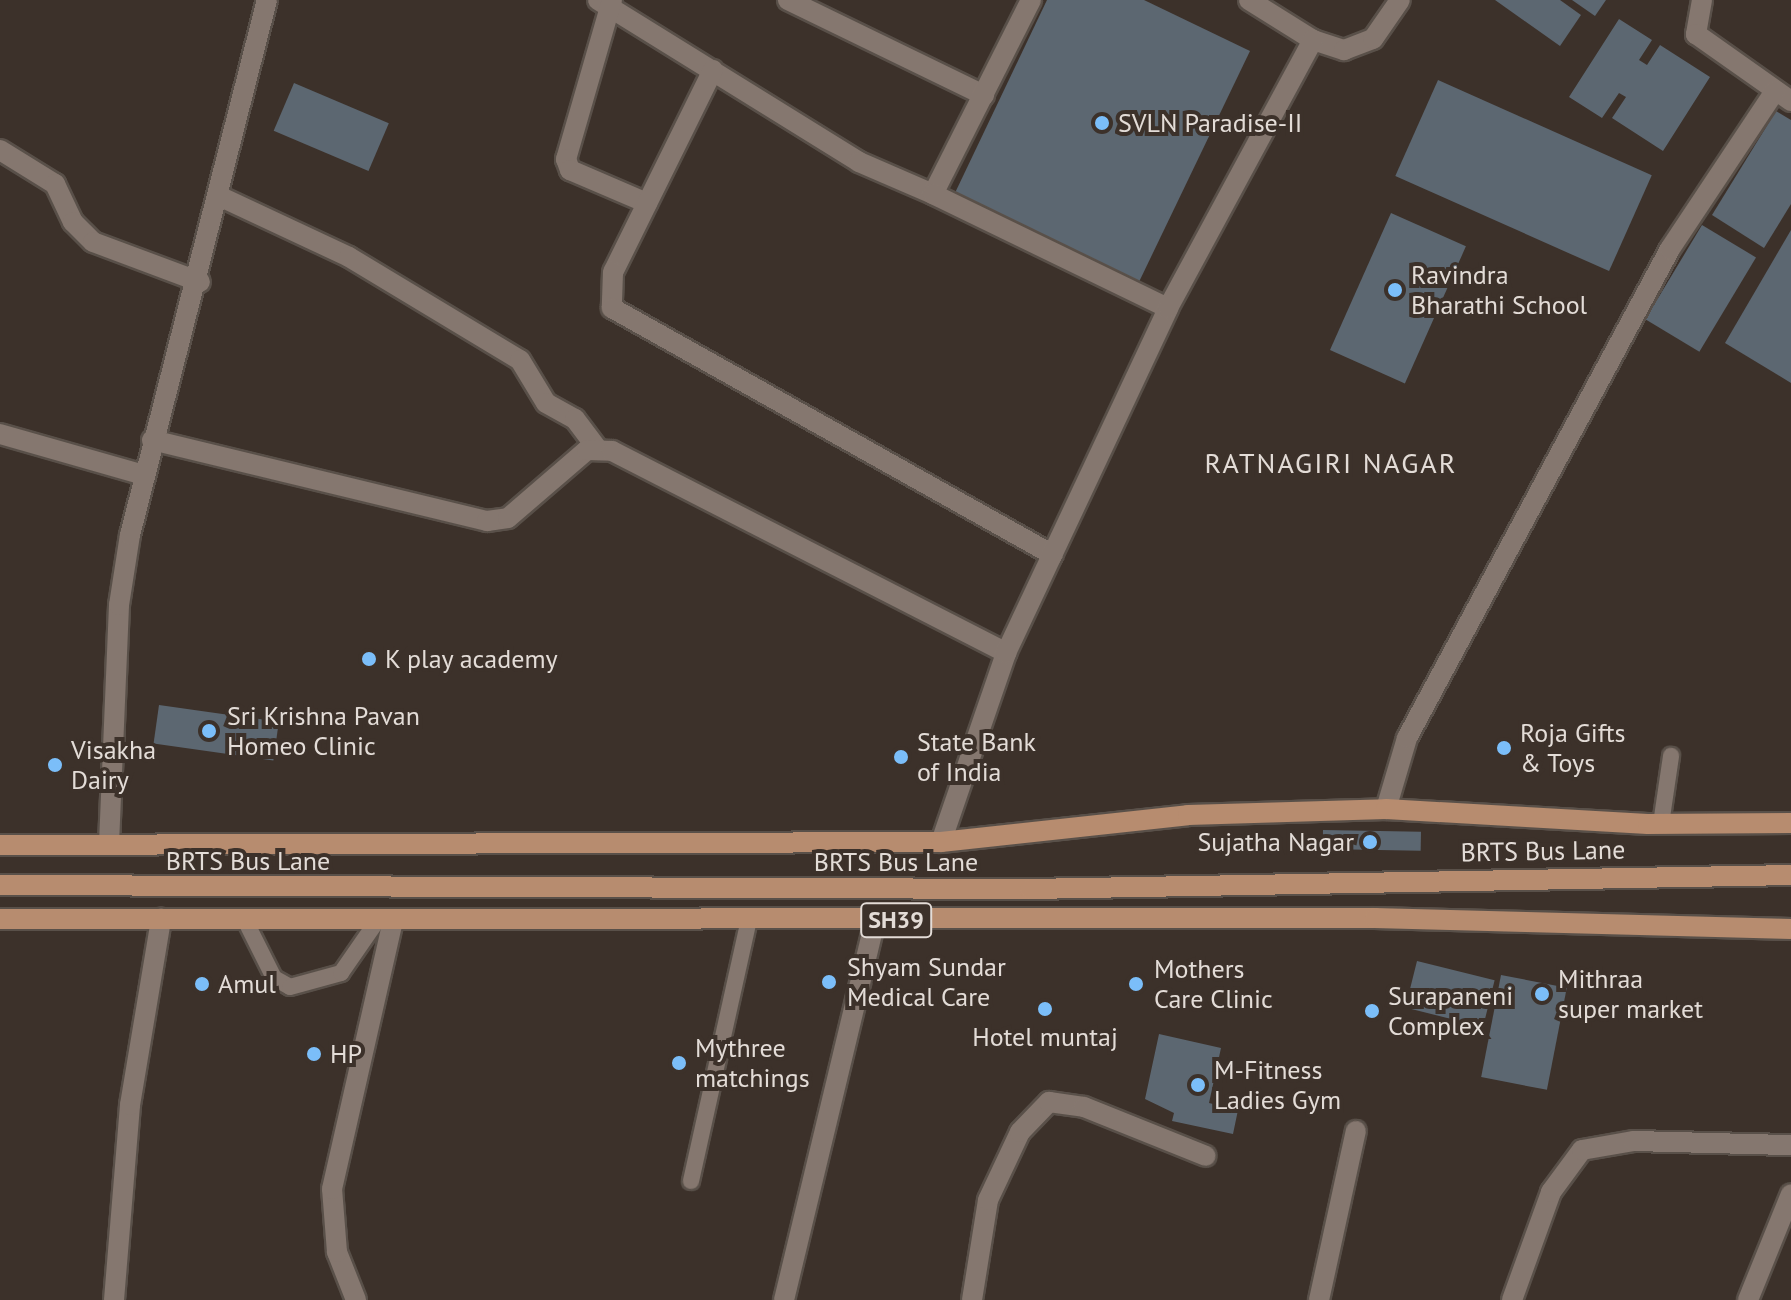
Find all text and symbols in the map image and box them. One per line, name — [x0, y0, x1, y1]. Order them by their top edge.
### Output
place label: SVLN Paradise-II — [1118, 107, 1302, 139]
marker: SVLN Paradise-II — [1093, 114, 1111, 132]
place label: Ravindra Bharathi School — [1411, 259, 1587, 320]
marker: Ravindra Bharathi School — [1386, 281, 1404, 299]
district label: RATNAGIRI NAGAR — [1205, 446, 1457, 480]
place label: K play academy — [385, 643, 559, 675]
marker: K play academy — [360, 650, 378, 668]
place label: Sri Krishna Pavan Homeo Clinic — [227, 700, 420, 762]
place label: Roja Gifts & Toys — [1520, 717, 1625, 778]
marker: Sri Krishna Pavan Homeo Clinic — [198, 720, 220, 742]
place label: State Bank of India — [917, 726, 1036, 788]
place label: Visakha Dairy — [71, 734, 156, 796]
marker: Roja Gifts & Toys — [1495, 739, 1513, 757]
marker: State Bank of India — [892, 748, 910, 766]
marker: Visakha Dairy — [46, 756, 64, 774]
place label: Sujatha Nagar — [1197, 826, 1354, 858]
marker: Sujatha Nagar — [1361, 833, 1379, 851]
street label: BRTS Bus Lane — [1460, 834, 1626, 868]
street label: BRTS Bus Lane — [166, 845, 330, 877]
street label: BRTS Bus Lane — [814, 846, 978, 878]
road number: SH39 — [860, 900, 932, 940]
place label: Shyam Sundar Medical Care — [847, 951, 1006, 1012]
place label: Mothers Care Clinic — [1154, 953, 1273, 1014]
place label: Mithraa super market — [1558, 963, 1703, 1024]
place label: Amul — [218, 968, 276, 1000]
marker: Shyam Sundar Medical Care — [818, 971, 840, 993]
marker: Mothers Care Clinic — [1125, 973, 1147, 995]
marker: Amul — [193, 975, 211, 993]
place label: Surapaneni Complex — [1388, 980, 1513, 1042]
marker: Mithraa super market — [1533, 985, 1551, 1003]
marker: Hotel muntaj — [1036, 1000, 1054, 1018]
marker: Surapaneni Complex — [1363, 1002, 1381, 1020]
place label: Hotel muntaj — [972, 1021, 1118, 1053]
place label: Mythree matchings — [695, 1032, 810, 1094]
place label: HP — [330, 1038, 362, 1070]
marker: HP — [305, 1045, 323, 1063]
marker: Mythree matchings — [670, 1054, 688, 1072]
place label: M-Fitness Ladies Gym — [1214, 1054, 1341, 1116]
marker: M-Fitness Ladies Gym — [1189, 1076, 1207, 1094]

